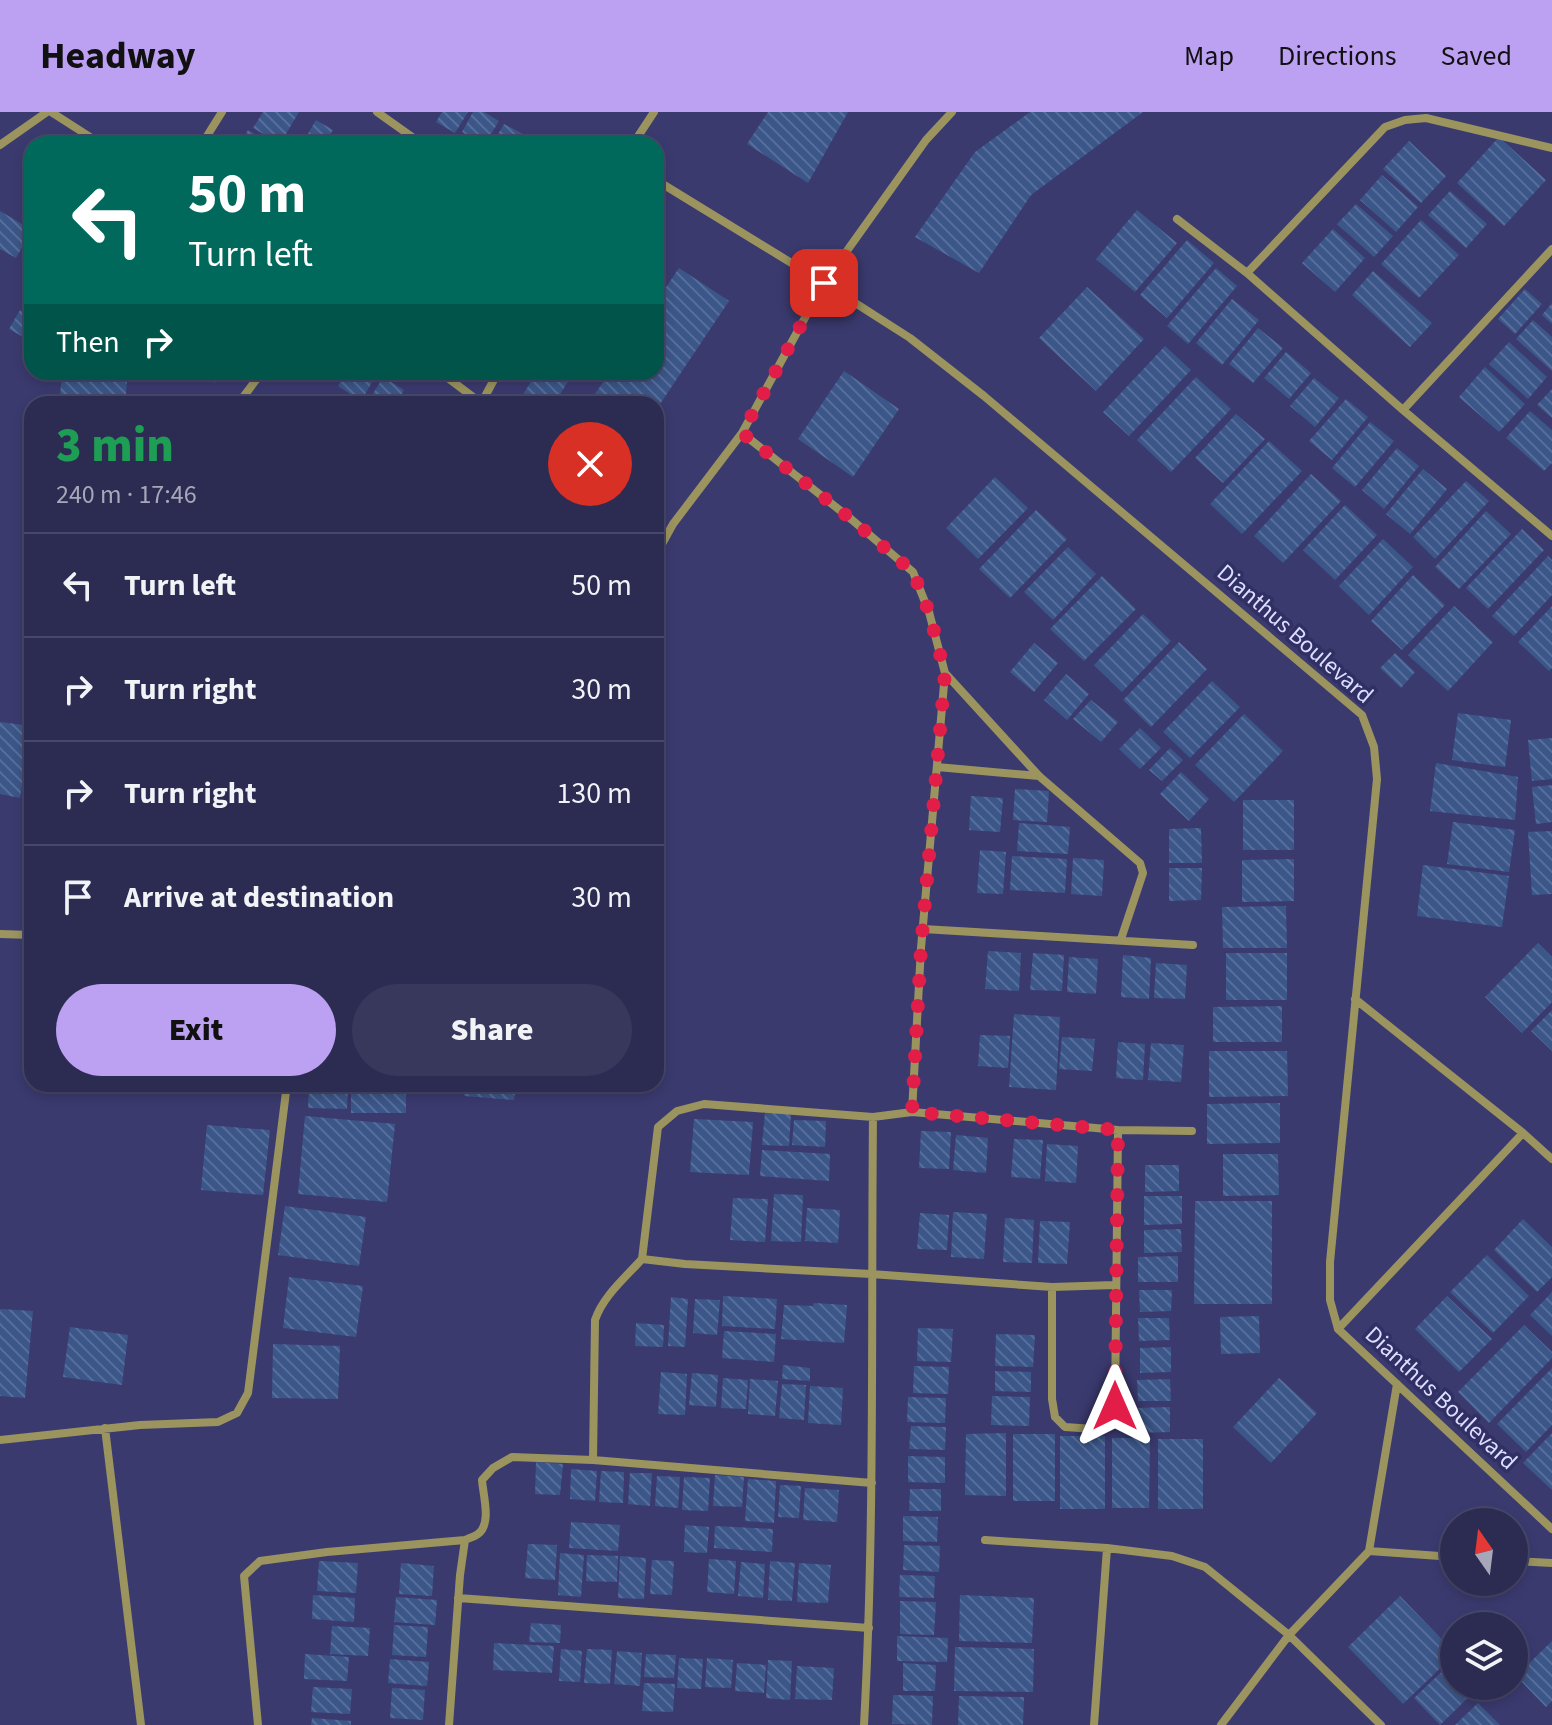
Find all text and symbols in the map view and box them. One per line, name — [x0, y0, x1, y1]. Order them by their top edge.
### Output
text: Headway — [40, 29, 196, 83]
text: Map — [1184, 36, 1234, 76]
text: Directions — [1278, 36, 1397, 76]
text: Saved — [1441, 36, 1512, 76]
text: 50 m — [188, 155, 306, 234]
icon: left — [56, 168, 160, 272]
text: Turn left — [188, 229, 313, 280]
pin — [790, 249, 858, 317]
icon: arrive — [802, 261, 846, 305]
icon: right — [136, 320, 180, 364]
text: Then — [56, 321, 120, 364]
text: 3 min — [56, 412, 174, 480]
button: close — [548, 422, 632, 506]
text: 240 m · 17:46 — [56, 476, 197, 513]
street label: Dianthus Boulevard — [1209, 556, 1381, 712]
icon: left — [56, 563, 100, 607]
text: Turn left — [124, 564, 236, 607]
text: 50 m — [571, 564, 632, 607]
icon: right — [56, 667, 100, 711]
text: Turn right — [124, 668, 256, 711]
text: 30 m — [571, 668, 632, 711]
icon: right — [56, 771, 100, 815]
text: Turn right — [124, 772, 256, 815]
text: 130 m — [556, 772, 632, 815]
icon: arrive — [56, 875, 100, 919]
text: Arrive at destination — [124, 876, 394, 919]
text: 30 m — [571, 876, 632, 919]
button: Exit — [56, 984, 336, 1076]
button: Share — [352, 984, 632, 1076]
street label: Dianthus Boulevard — [1357, 1318, 1525, 1478]
position arrow — [1073, 1364, 1157, 1448]
north arrow — [1440, 1508, 1528, 1596]
map controls — [1440, 1508, 1528, 1700]
button: layers — [1440, 1612, 1528, 1700]

